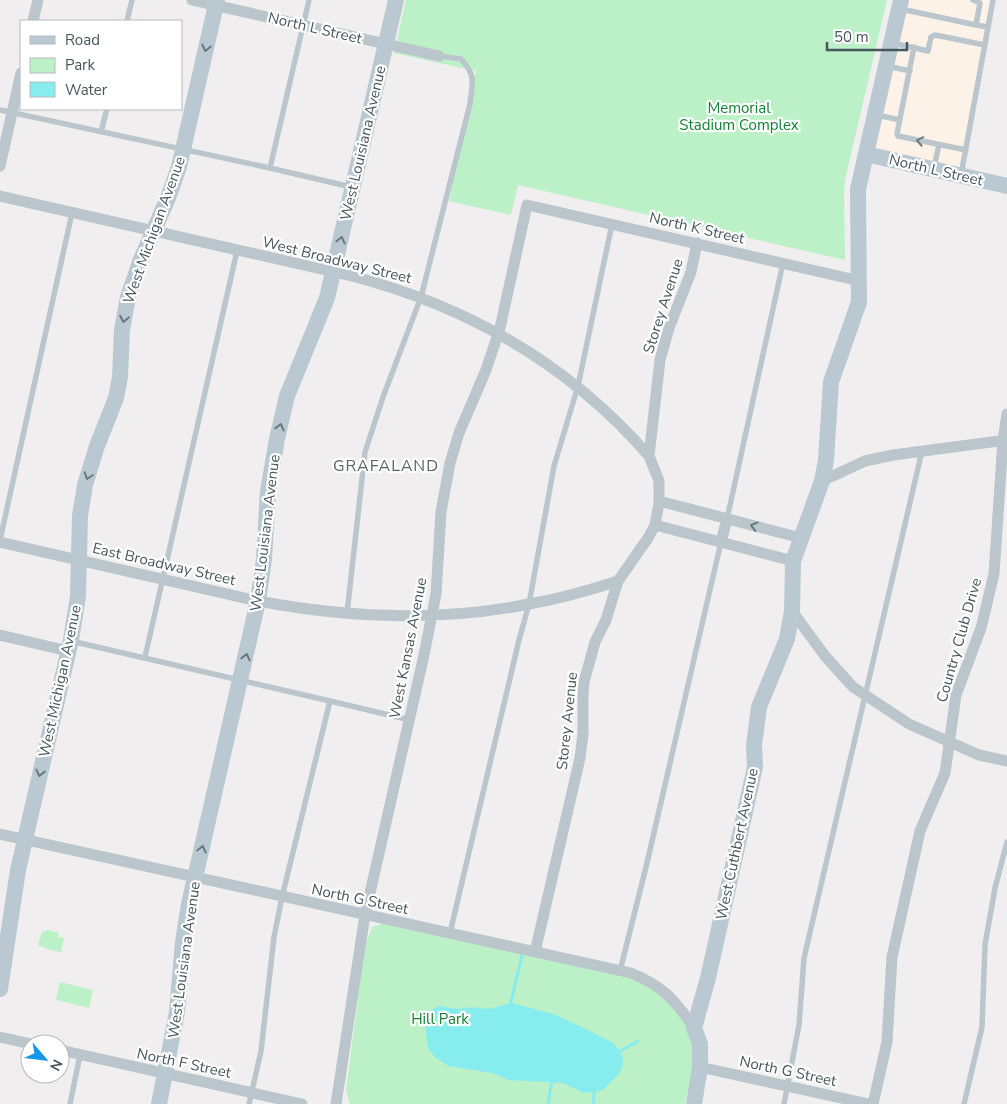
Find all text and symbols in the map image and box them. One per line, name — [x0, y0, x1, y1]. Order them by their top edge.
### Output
street label: North L Street — [266, 7, 365, 49]
legend — [20, 20, 182, 110]
scale bar — [827, 20, 907, 52]
text: 50 m — [834, 27, 869, 47]
text: Road — [65, 30, 100, 50]
one-way arrow — [201, 43, 212, 52]
text: Park — [65, 55, 95, 75]
street label: West Louisiana Avenue — [335, 64, 391, 222]
text: Water — [65, 80, 108, 100]
park label: Memorial Stadium Complex — [679, 98, 799, 135]
one-way arrow — [915, 137, 924, 147]
street label: North L Street — [887, 149, 986, 191]
street label: West Michigan Avenue — [118, 154, 190, 306]
street label: North K Street — [647, 207, 747, 249]
street label: West Broadway Street — [260, 232, 414, 288]
one-way arrow — [335, 236, 346, 245]
street label: Storey Avenue — [638, 256, 688, 356]
one-way arrow — [119, 315, 130, 323]
one-way arrow — [274, 423, 285, 432]
street label: West Louisiana Avenue — [245, 453, 285, 613]
district label: GRAFALAND — [333, 455, 439, 477]
one-way arrow — [83, 471, 93, 479]
one-way arrow — [750, 521, 759, 532]
street label: East Broadway Street — [91, 538, 238, 590]
street label: Country Club Drive — [932, 575, 986, 705]
street label: West Kansas Avenue — [385, 576, 431, 720]
street label: West Michigan Avenue — [34, 603, 86, 759]
one-way arrow — [240, 652, 251, 661]
street label: Storey Avenue — [552, 671, 582, 771]
street label: West Cuthbert Avenue — [711, 766, 763, 922]
one-way arrow — [35, 769, 46, 778]
one-way arrow — [196, 845, 207, 854]
street label: North G Street — [310, 879, 411, 919]
street label: West Louisiana Avenue — [163, 880, 205, 1040]
park label: Hill Park — [411, 1009, 469, 1029]
north arrow — [20, 1034, 70, 1084]
street label: North F Street — [135, 1043, 234, 1083]
street label: North G Street — [738, 1051, 839, 1091]
text: N — [45, 1056, 67, 1074]

